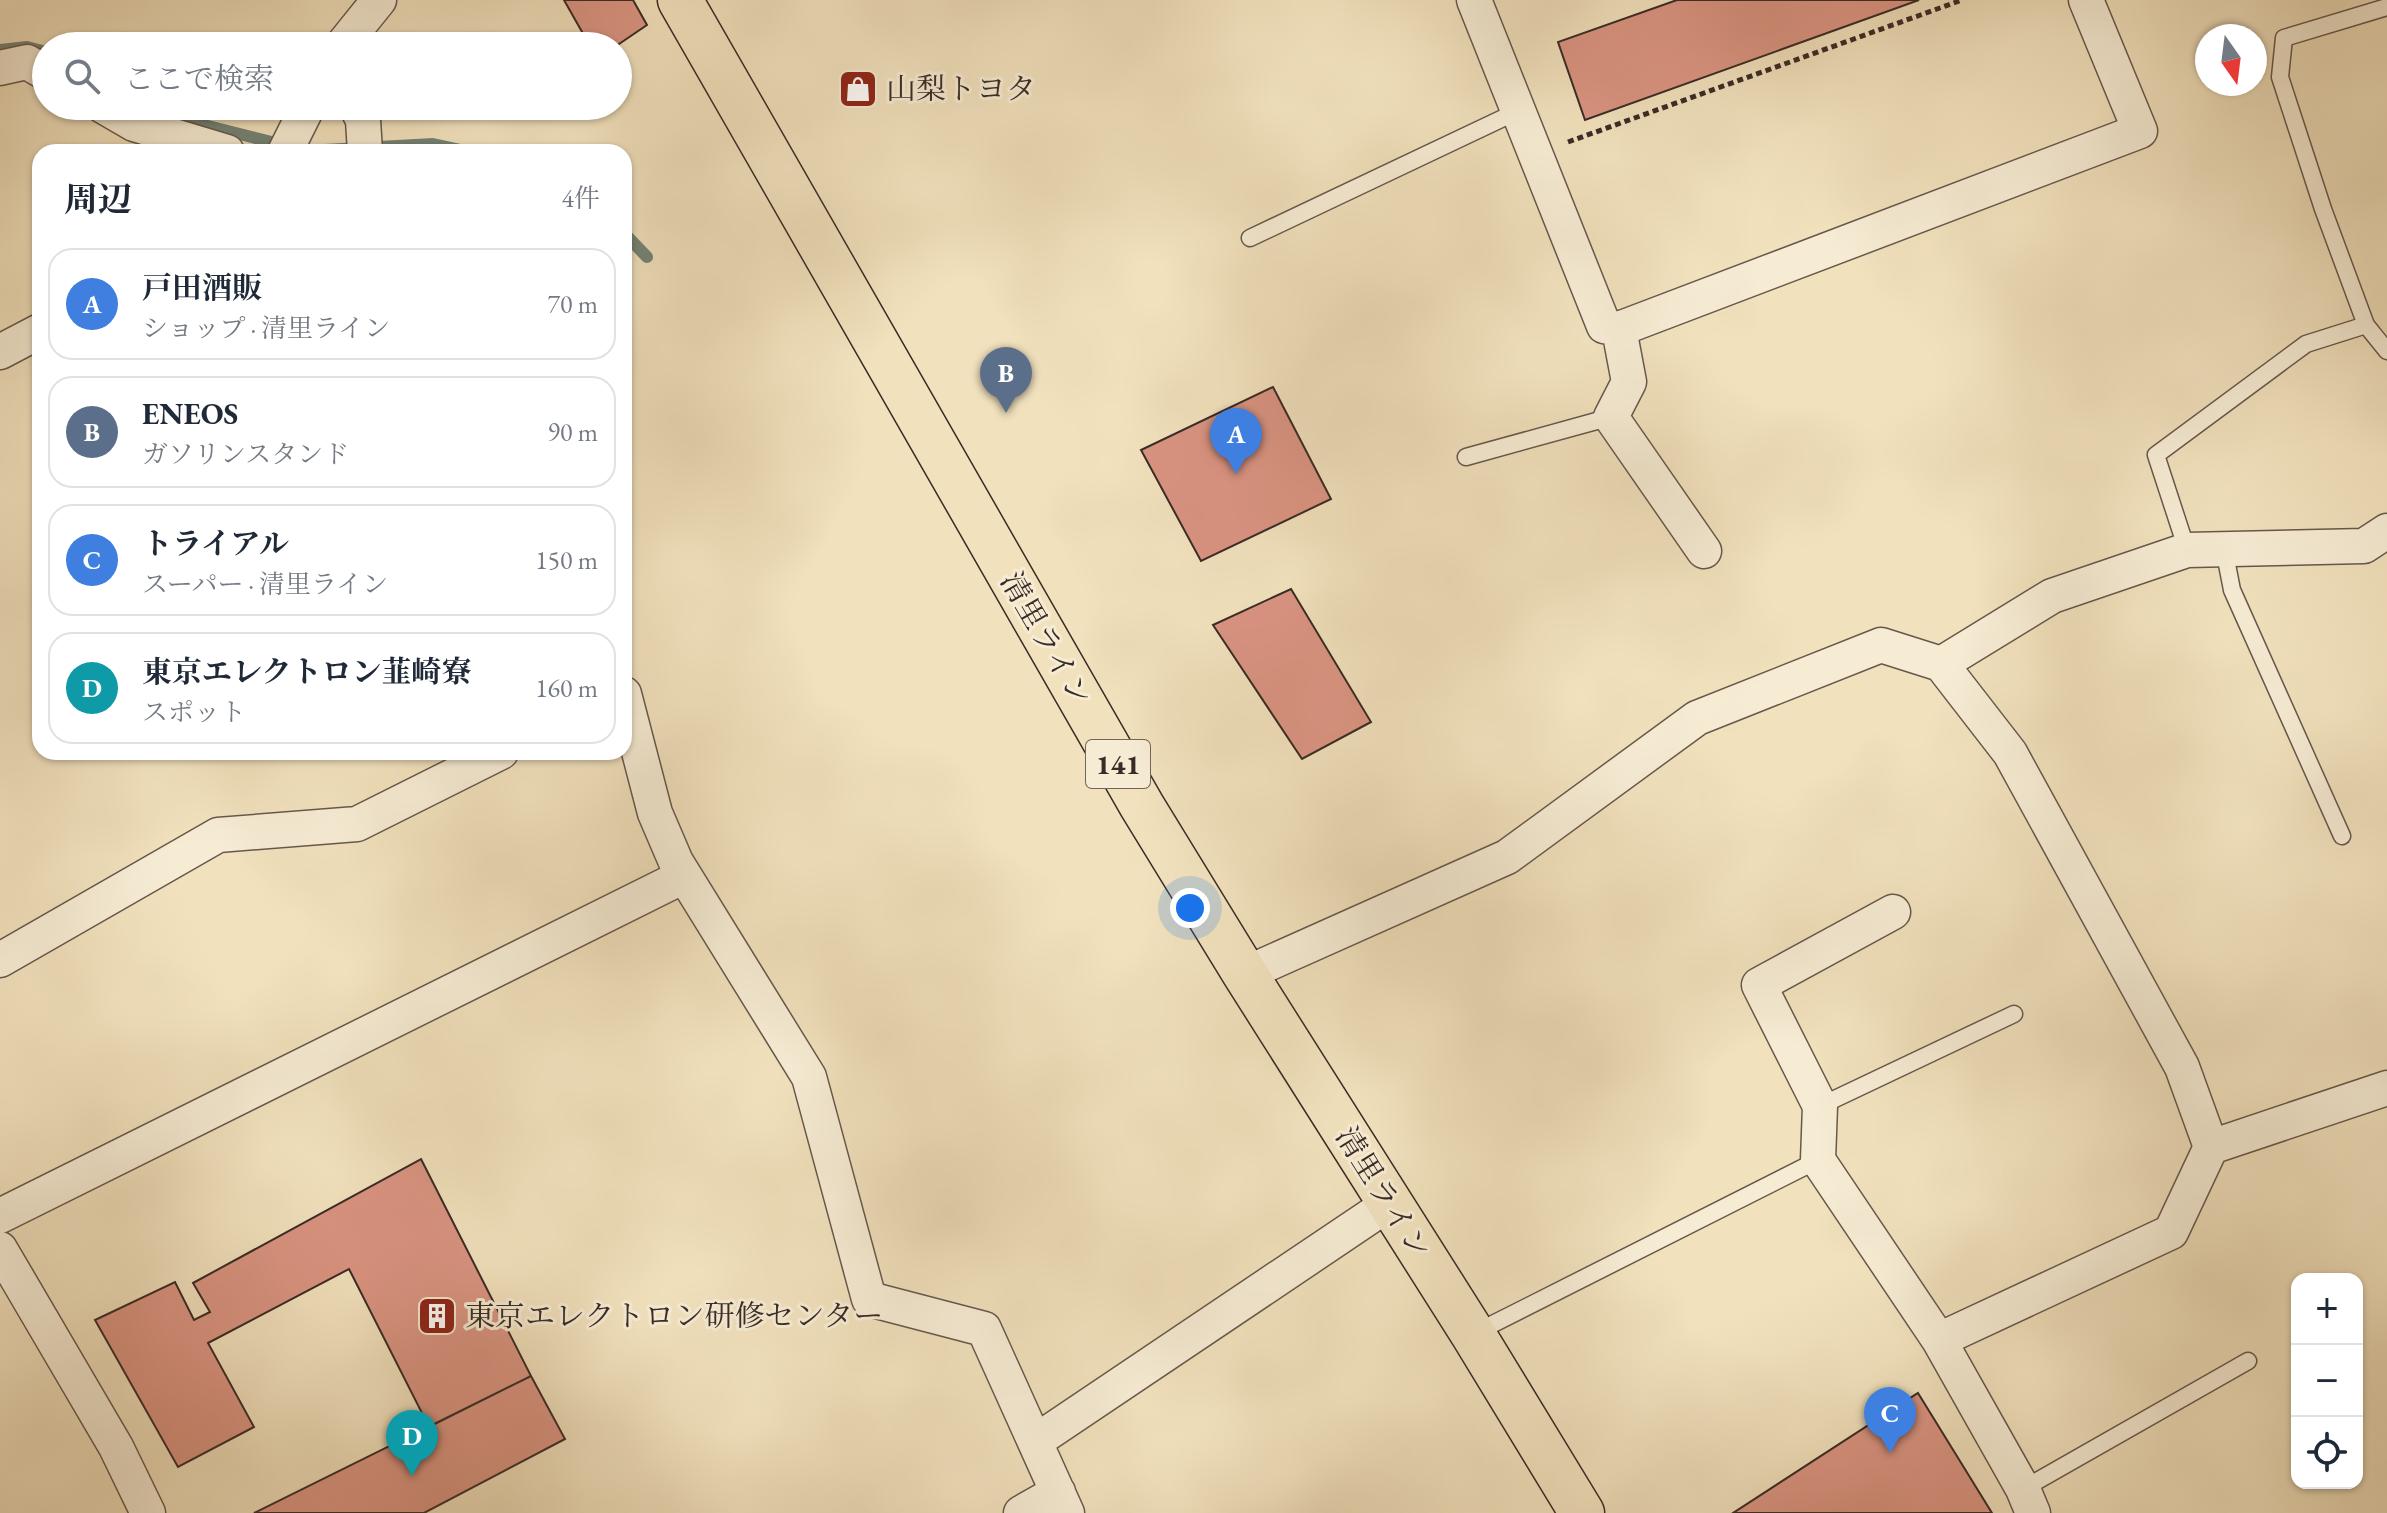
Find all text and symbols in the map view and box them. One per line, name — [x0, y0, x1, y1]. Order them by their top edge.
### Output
north arrow — [2195, 24, 2267, 96]
search box — [32, 32, 632, 120]
icon: search — [60, 54, 104, 98]
text: ここで検索 — [124, 59, 274, 98]
shop icon: 山梨トヨタ — [837, 68, 879, 110]
place label: 山梨トヨタ — [886, 69, 1036, 108]
text: 周辺 — [64, 177, 132, 221]
text: 4件 — [562, 181, 600, 215]
text: 戸田酒販 — [142, 268, 262, 307]
text: A — [83, 287, 101, 321]
text: 70 m — [548, 287, 598, 321]
text: ショップ · 清里ライン — [142, 311, 390, 345]
pin: B — [980, 347, 1032, 413]
text: ENEOS — [142, 394, 238, 433]
pin: A — [1210, 408, 1262, 474]
text: B — [84, 415, 100, 449]
text: 90 m — [548, 415, 598, 449]
text: ガソリンスタンド — [142, 437, 349, 471]
text: トライアル — [142, 524, 289, 563]
text: C — [83, 543, 101, 577]
text: 150 m — [535, 543, 598, 577]
street label: 清里ライン — [992, 564, 1101, 713]
text: スーパー · 清里ライン — [142, 567, 388, 601]
text: 東京エレクトロン韮崎寮 — [142, 652, 471, 691]
text: D — [82, 671, 102, 705]
text: 160 m — [535, 671, 598, 705]
text: スポット — [142, 695, 246, 729]
road number: 141 — [1086, 740, 1150, 788]
your location — [1170, 888, 1210, 928]
street label: 清里ライン — [1327, 1119, 1439, 1266]
map controls — [2291, 1273, 2363, 1489]
button: + — [2291, 1273, 2363, 1345]
building icon: 東京エレクトロン研修センター — [416, 1295, 458, 1337]
place label: 東京エレクトロン研修センター — [465, 1296, 883, 1335]
button: − — [2291, 1345, 2363, 1417]
pin: C — [1864, 1387, 1916, 1453]
pin: D — [386, 1410, 438, 1476]
button: locate — [2291, 1417, 2363, 1489]

